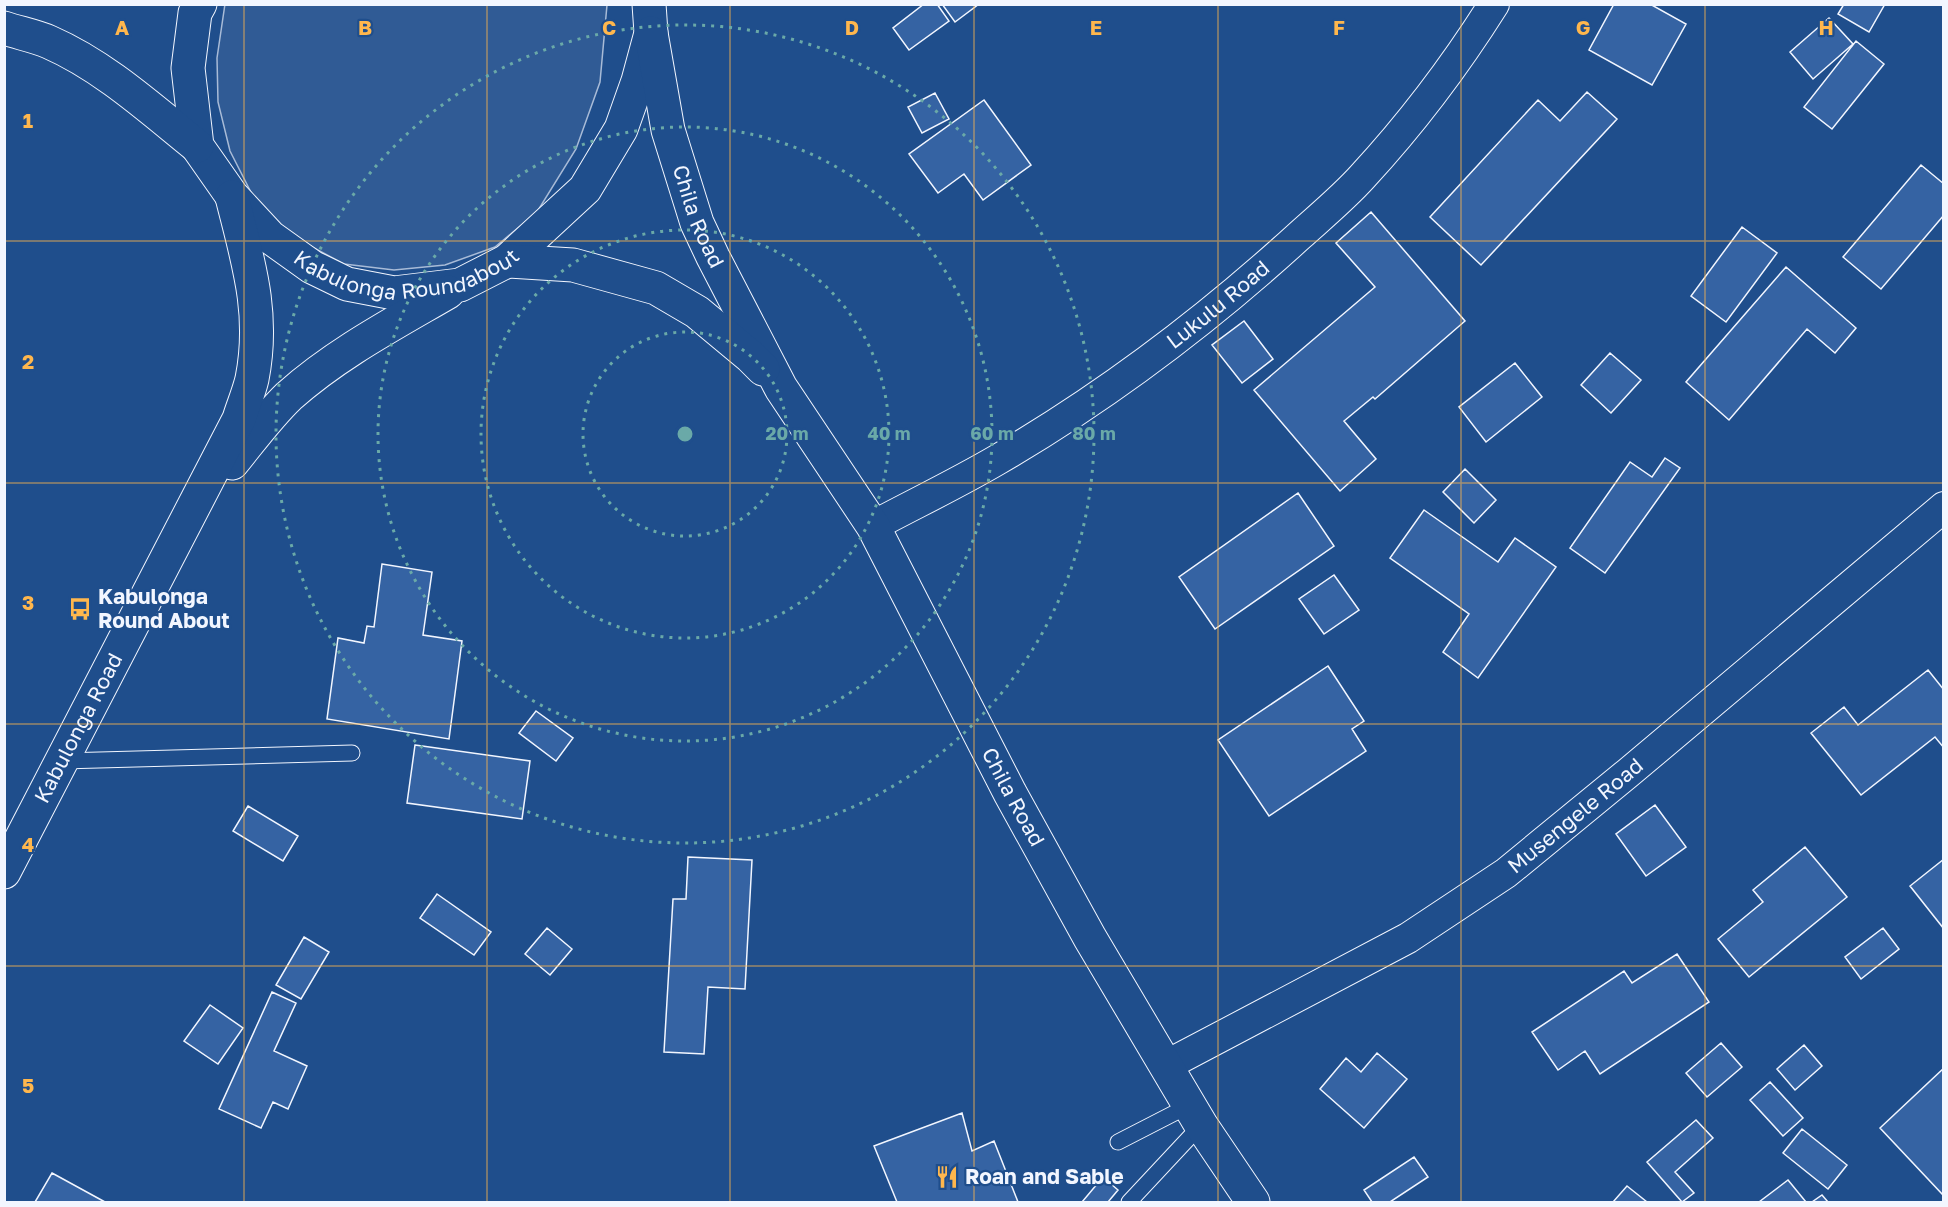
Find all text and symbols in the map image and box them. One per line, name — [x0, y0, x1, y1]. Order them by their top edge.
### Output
text: A — [115, 15, 129, 39]
text: B — [358, 15, 372, 39]
text: C — [602, 15, 616, 39]
text: D — [845, 15, 859, 39]
text: E — [1090, 15, 1102, 39]
text: F — [1333, 15, 1345, 39]
text: G — [1576, 15, 1590, 39]
text: H — [1818, 15, 1834, 39]
text: 1 — [23, 108, 33, 132]
street label: Chila Road — [668, 162, 730, 272]
street label: Kabulonga Roundabout — [287, 233, 525, 263]
text: Kabulonga Roundabout — [289, 243, 524, 305]
street label: Lukulu Road — [1161, 254, 1274, 354]
text: 2 — [22, 349, 34, 373]
text: 20 m — [766, 422, 808, 444]
text: 40 m — [867, 422, 911, 444]
text: 60 m — [970, 422, 1014, 444]
text: 80 m — [1072, 422, 1116, 444]
centre of rings — [675, 424, 695, 444]
place label: Kabulonga Round About — [98, 583, 230, 633]
text: 3 — [22, 590, 34, 614]
bus stop icon: Kabulonga Round About — [67, 596, 93, 622]
street label: Kabulonga Road — [28, 648, 127, 807]
street label: Chila Road — [977, 743, 1051, 851]
street label: Musengele Road — [1502, 752, 1648, 878]
text: 4 — [22, 832, 34, 856]
text: 5 — [22, 1073, 34, 1097]
place label: Roan and Sable — [965, 1163, 1124, 1189]
restaurant icon: Roan and Sable — [934, 1164, 960, 1190]

